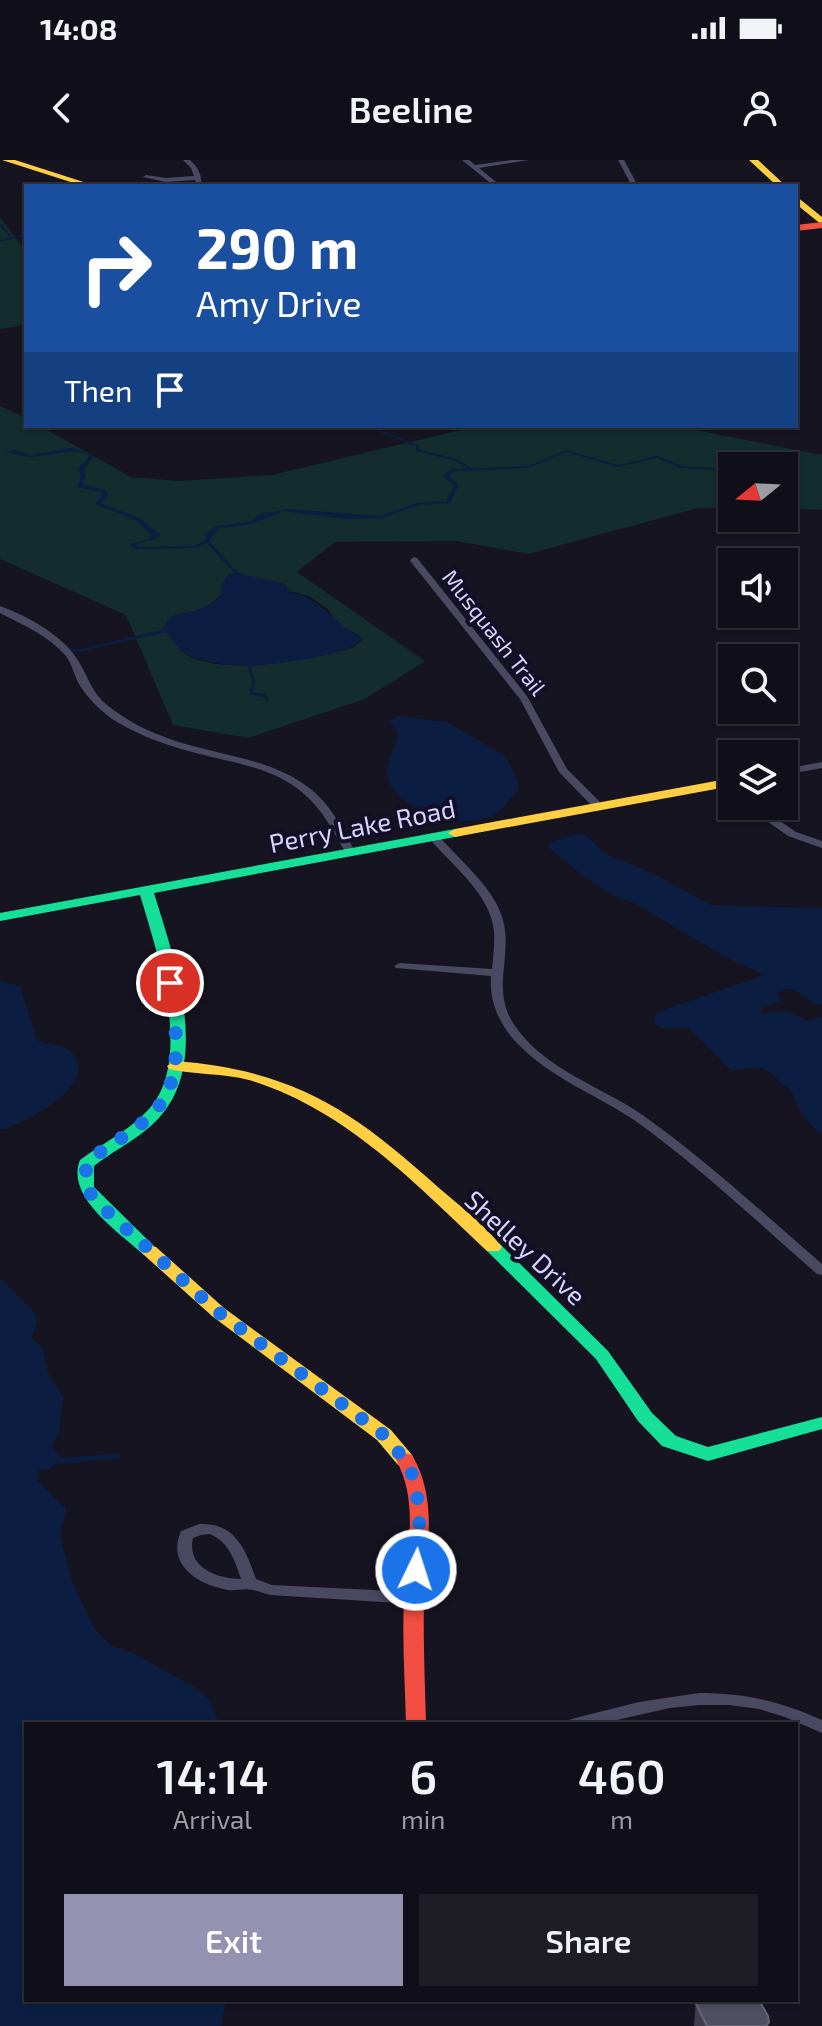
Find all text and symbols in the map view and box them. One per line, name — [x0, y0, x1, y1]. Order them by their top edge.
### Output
text: 14:08 — [40, 10, 117, 46]
icon: back — [40, 86, 84, 130]
icon: person — [738, 86, 782, 130]
text: Beeline — [349, 87, 473, 130]
text: 290 m — [196, 213, 358, 280]
icon: right — [64, 216, 168, 320]
text: Amy Drive — [196, 281, 362, 324]
icon: arrive — [148, 368, 192, 412]
text: Then — [64, 372, 132, 408]
north arrow — [718, 452, 798, 532]
map controls — [718, 452, 798, 820]
button: sound — [718, 548, 798, 628]
street label: Musquash Trail — [438, 564, 552, 700]
button: search — [718, 644, 798, 724]
button: layers — [718, 740, 798, 820]
street label: Perry Lake Road — [266, 792, 458, 858]
pin — [136, 949, 204, 1017]
icon: arrive — [148, 961, 192, 1005]
street label: Shelley Drive — [459, 1183, 593, 1311]
position arrow — [374, 1528, 458, 1612]
text: 14:14 — [156, 1746, 269, 1804]
text: 6 — [409, 1746, 437, 1804]
text: 460 — [578, 1746, 666, 1804]
text: Arrival — [173, 1803, 252, 1834]
text: min — [401, 1803, 445, 1834]
text: m — [610, 1803, 633, 1834]
button: Exit — [64, 1894, 403, 1986]
button: Share — [419, 1894, 758, 1986]

